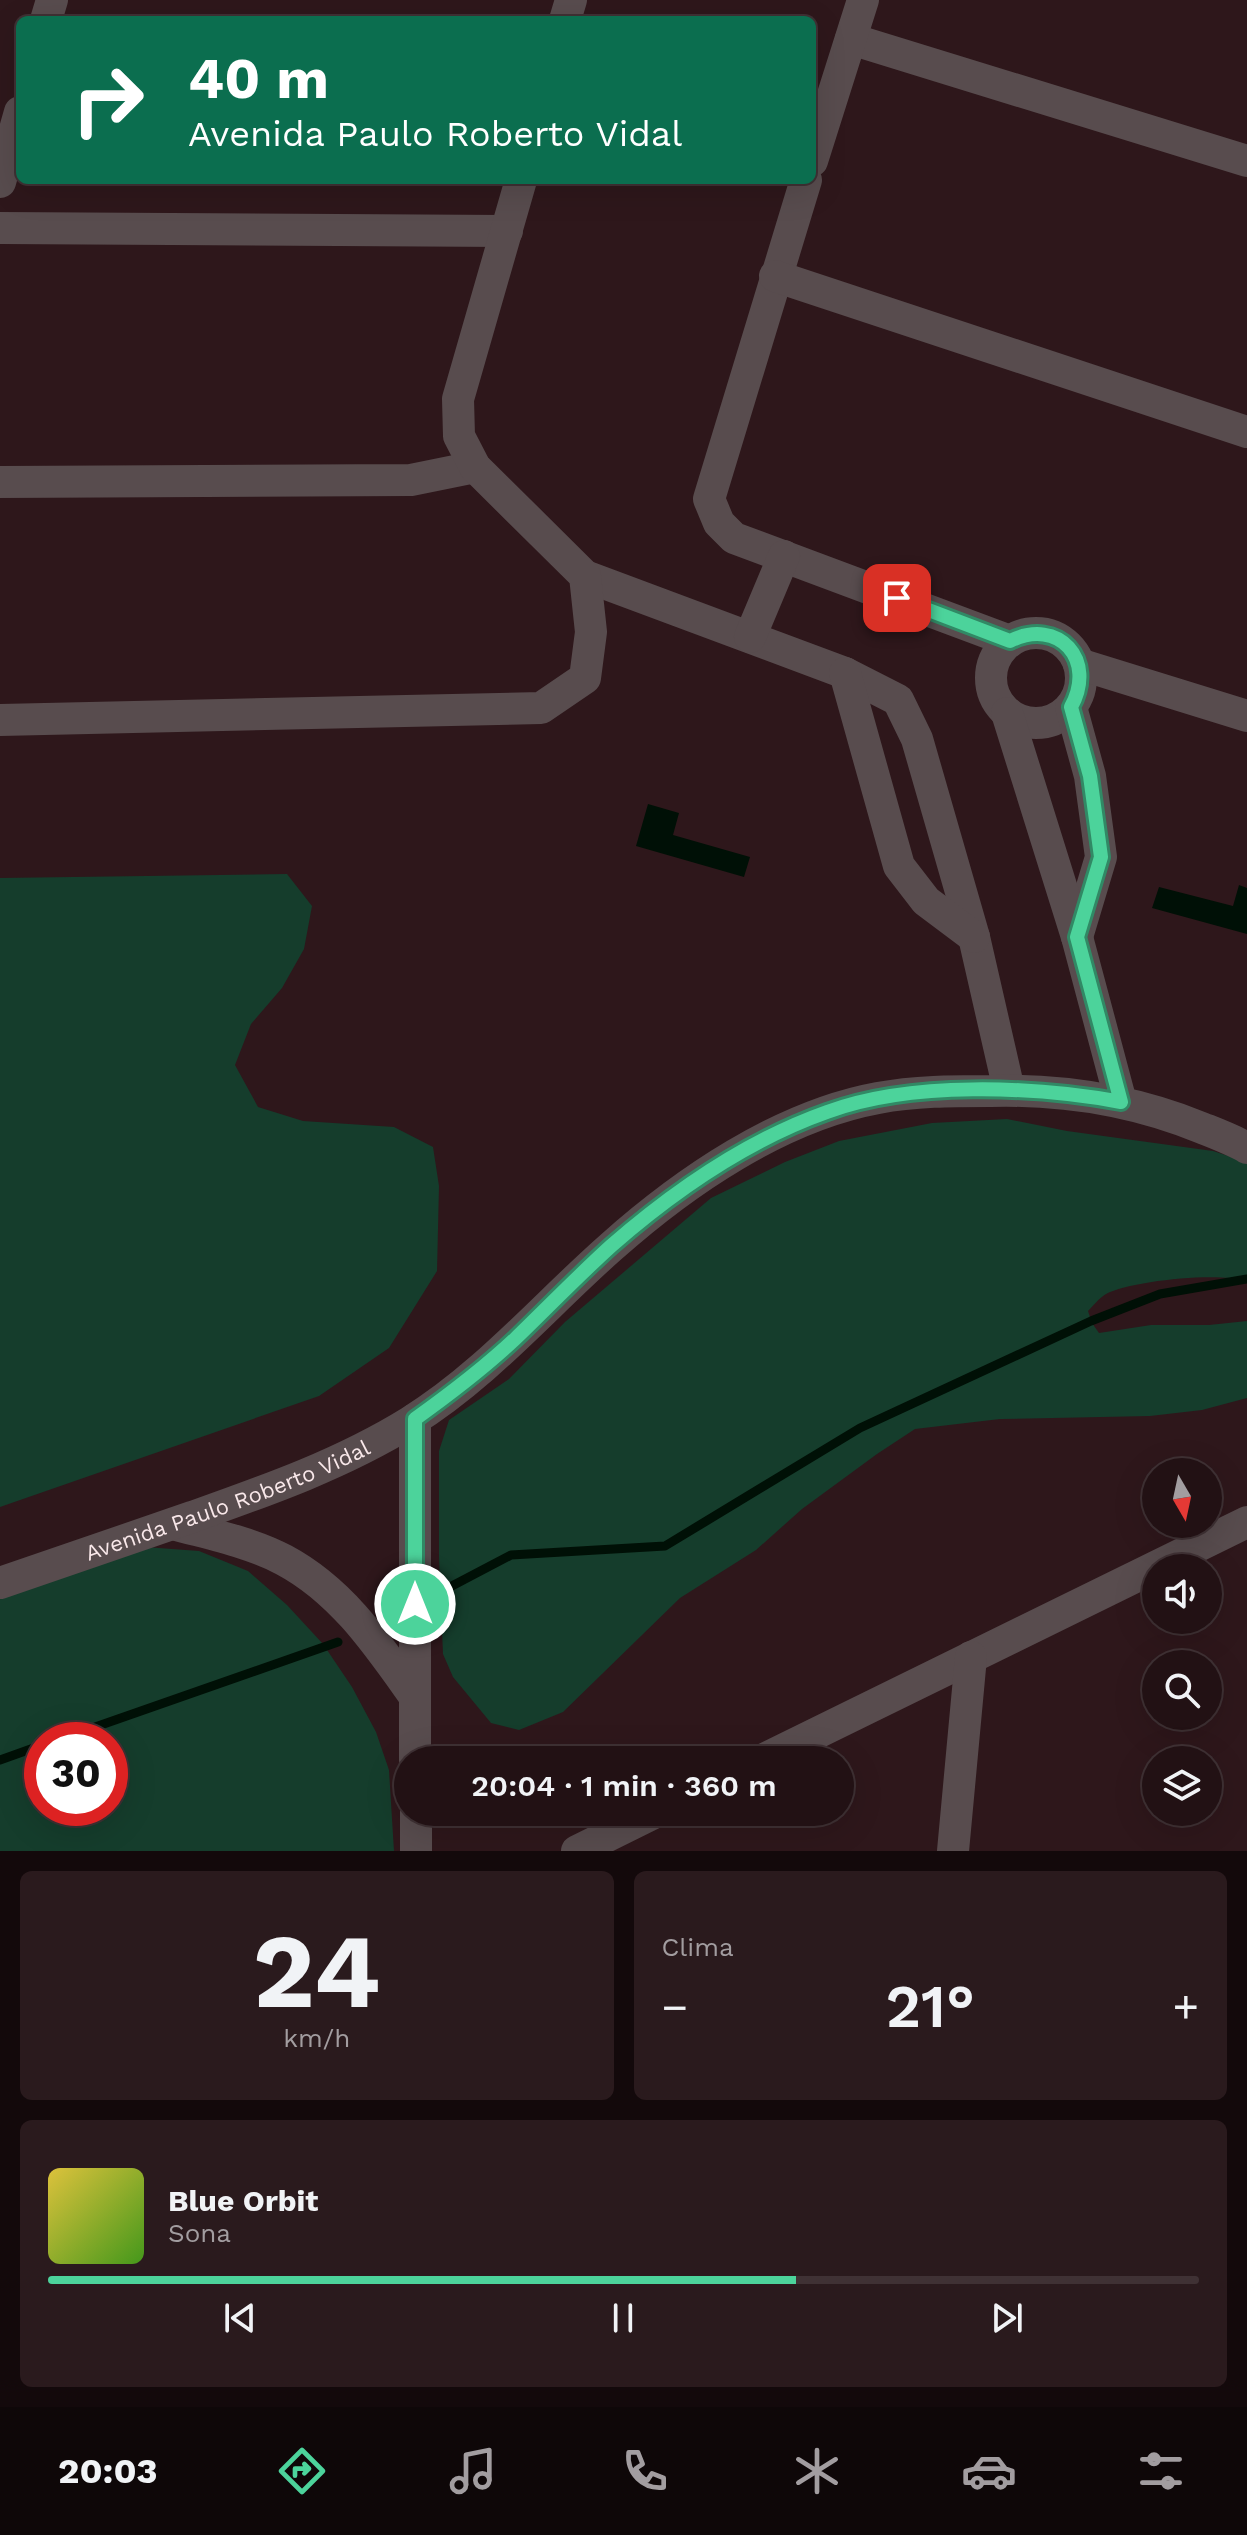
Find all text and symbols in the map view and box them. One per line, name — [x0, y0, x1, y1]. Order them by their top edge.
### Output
text: 40 m — [188, 46, 329, 112]
icon: right — [56, 48, 160, 152]
text: Avenida Paulo Roberto Vidal — [188, 113, 682, 155]
pin — [863, 564, 931, 632]
icon: arrive — [875, 576, 919, 620]
street label: Avenida Paulo Roberto Vidal — [82, 1435, 374, 1566]
north arrow — [1142, 1458, 1222, 1538]
map controls — [1142, 1458, 1222, 1826]
button: sound — [1142, 1554, 1222, 1634]
position arrow — [373, 1562, 457, 1646]
button: search — [1142, 1650, 1222, 1730]
speed limit sign: 30 — [24, 1722, 128, 1826]
button: layers — [1142, 1746, 1222, 1826]
text: 20:04 · 1 min · 360 m — [471, 1768, 777, 1803]
text: 24 — [253, 1910, 381, 2032]
text: Clima — [662, 1932, 734, 1962]
text: 21° — [886, 1971, 975, 2042]
text: − — [662, 1981, 688, 2033]
text: + — [1172, 1981, 1199, 2033]
text: km/h — [283, 2023, 350, 2053]
text: Blue Orbit — [168, 2183, 318, 2218]
text: Sona — [168, 2218, 231, 2248]
icon: previous — [218, 2296, 262, 2340]
icon: pause — [601, 2296, 645, 2340]
icon: next — [985, 2296, 1029, 2340]
icon: directions — [274, 2443, 330, 2499]
icon: music — [445, 2443, 501, 2499]
icon: phone — [617, 2443, 673, 2499]
icon: climate — [789, 2443, 845, 2499]
icon: car — [961, 2443, 1017, 2499]
icon: filters — [1133, 2443, 1189, 2499]
text: 20:03 — [58, 2450, 158, 2492]

